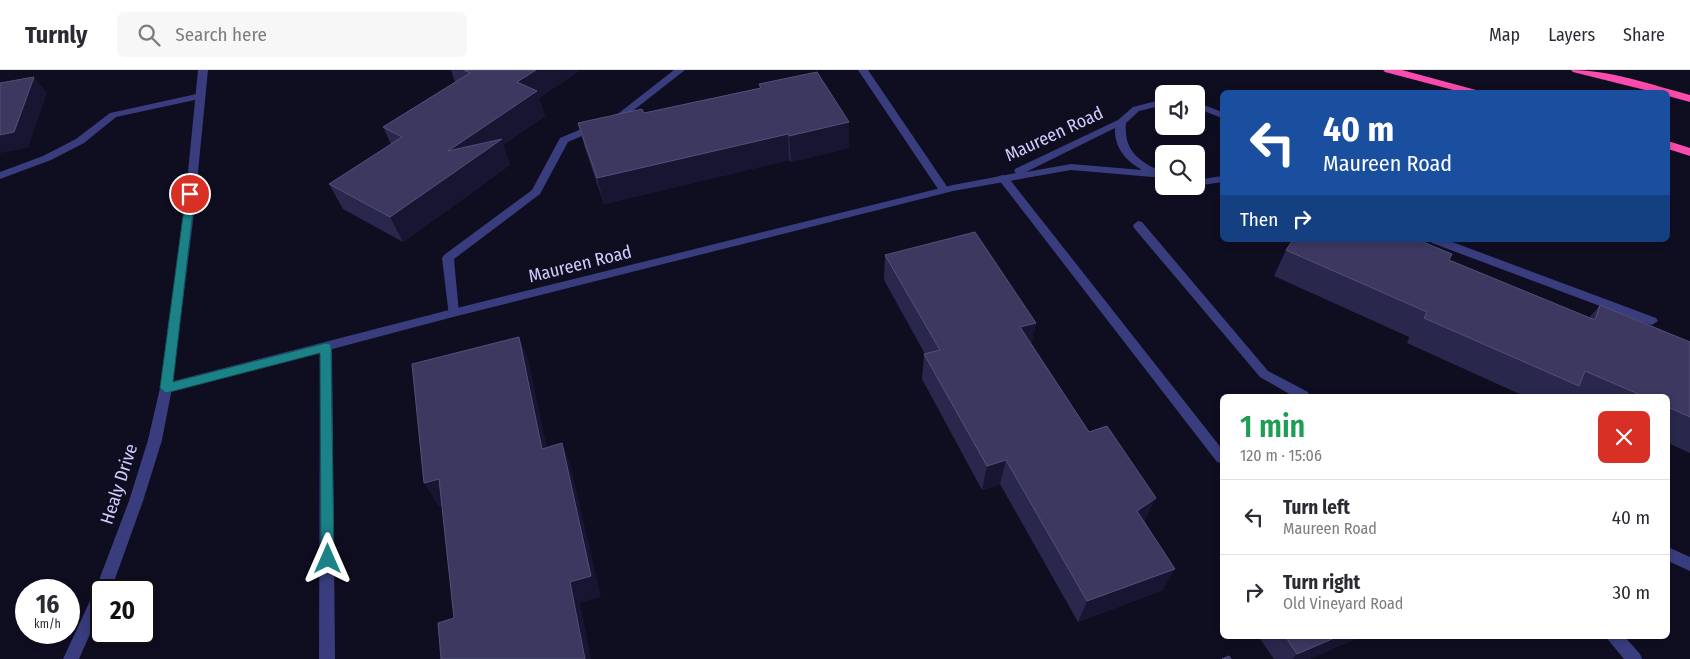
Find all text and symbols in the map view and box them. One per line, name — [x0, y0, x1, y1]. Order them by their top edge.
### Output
search box — [117, 12, 467, 57]
text: Turnly — [25, 21, 87, 49]
icon: search — [135, 21, 163, 49]
text: Search here — [175, 23, 267, 46]
text: Map — [1489, 24, 1520, 46]
text: Layers — [1548, 24, 1595, 46]
text: Share — [1623, 24, 1665, 46]
map controls — [1155, 85, 1205, 195]
button: sound — [1155, 85, 1205, 135]
street label: Maureen Road — [1001, 102, 1107, 166]
text: 40 m — [1323, 108, 1394, 150]
icon: left — [1240, 110, 1305, 175]
button: search — [1155, 145, 1205, 195]
text: Maureen Road — [1323, 150, 1452, 177]
pin — [169, 173, 211, 215]
icon: arrive — [176, 180, 204, 208]
icon: right — [1288, 205, 1316, 233]
text: Then — [1240, 208, 1278, 231]
street label: Maureen Road — [526, 241, 634, 287]
text: 1 min — [1240, 409, 1305, 445]
button: close — [1598, 411, 1650, 463]
street label: Healy Drive — [96, 441, 142, 527]
text: 120 m · 15:06 — [1240, 446, 1322, 465]
text: Turn left — [1283, 496, 1350, 519]
icon: left — [1240, 503, 1268, 531]
text: 40 m — [1612, 506, 1650, 529]
text: Maureen Road — [1283, 519, 1377, 538]
position arrow — [301, 532, 353, 584]
text: Turn right — [1283, 571, 1360, 594]
icon: right — [1240, 578, 1268, 606]
speed limit sign: 20 — [90, 579, 155, 644]
text: 30 m — [1612, 581, 1650, 604]
text: 16 — [36, 590, 59, 620]
text: Old Vineyard Road — [1283, 594, 1403, 613]
text: km/h — [34, 617, 61, 631]

